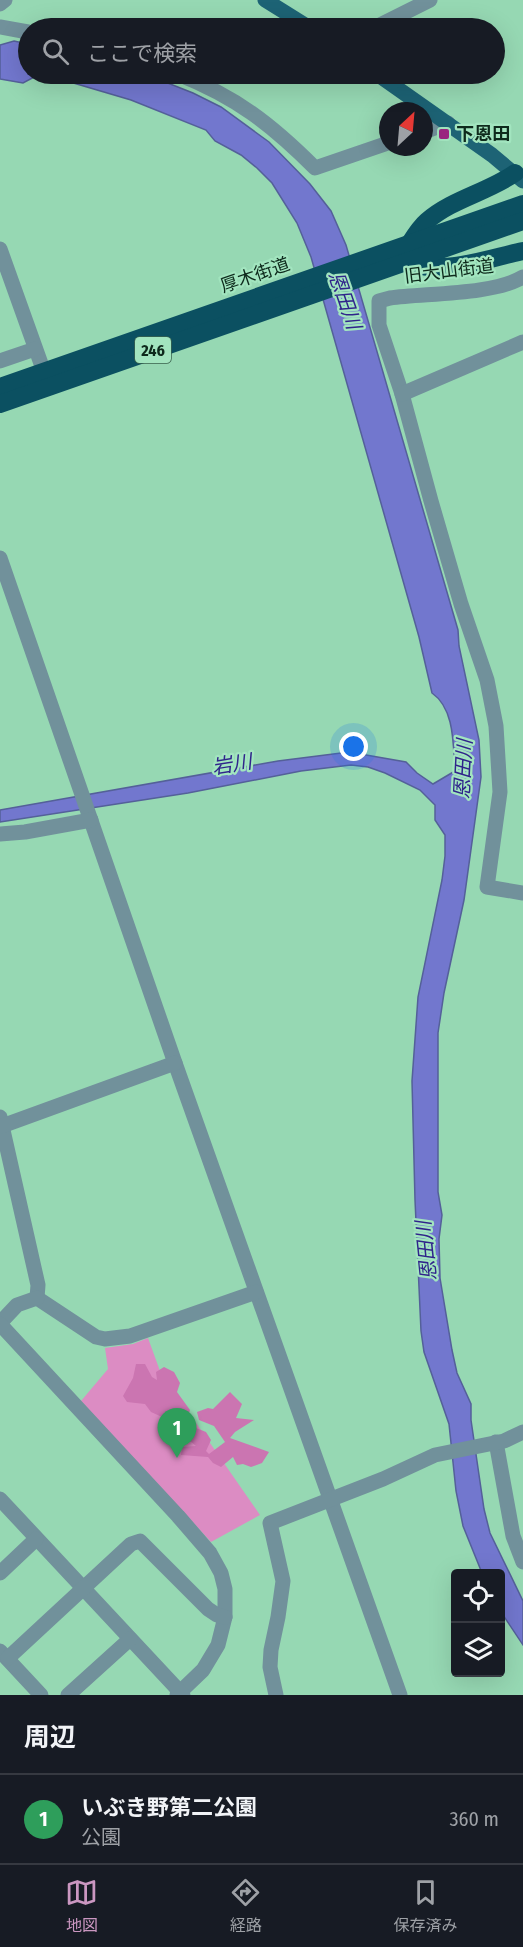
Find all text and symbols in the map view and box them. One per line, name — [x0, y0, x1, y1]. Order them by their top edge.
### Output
search box — [18, 18, 505, 84]
icon: search — [39, 35, 72, 68]
text: ここで検索 — [87, 40, 197, 67]
north arrow — [379, 102, 433, 156]
place label: 下恩田 — [456, 123, 510, 145]
marker: 下恩田 — [437, 127, 451, 141]
street label: 厚木街道 — [217, 253, 293, 297]
street label: 旧大山街道 — [403, 255, 495, 287]
water label: 恩田川 — [324, 268, 367, 334]
road number: 246 — [135, 337, 171, 363]
your location — [339, 732, 368, 761]
water label: 恩田川 — [449, 736, 477, 800]
water label: 岩川 — [210, 749, 256, 779]
water label: 恩田川 — [411, 1218, 441, 1282]
pin: 1 — [158, 1408, 196, 1458]
map controls — [451, 1569, 505, 1677]
button: locate — [451, 1569, 505, 1623]
button: layers — [451, 1623, 505, 1677]
text: 周辺 — [24, 1722, 76, 1753]
text: いぶき野第二公園 — [81, 1794, 257, 1821]
text: 1 — [39, 1807, 48, 1831]
text: 360 m — [450, 1807, 499, 1831]
text: 公園 — [81, 1825, 121, 1849]
tab: 地図 — [65, 1876, 98, 1936]
tab: 経路 — [229, 1876, 262, 1936]
tab: 保存済み — [393, 1876, 457, 1936]

